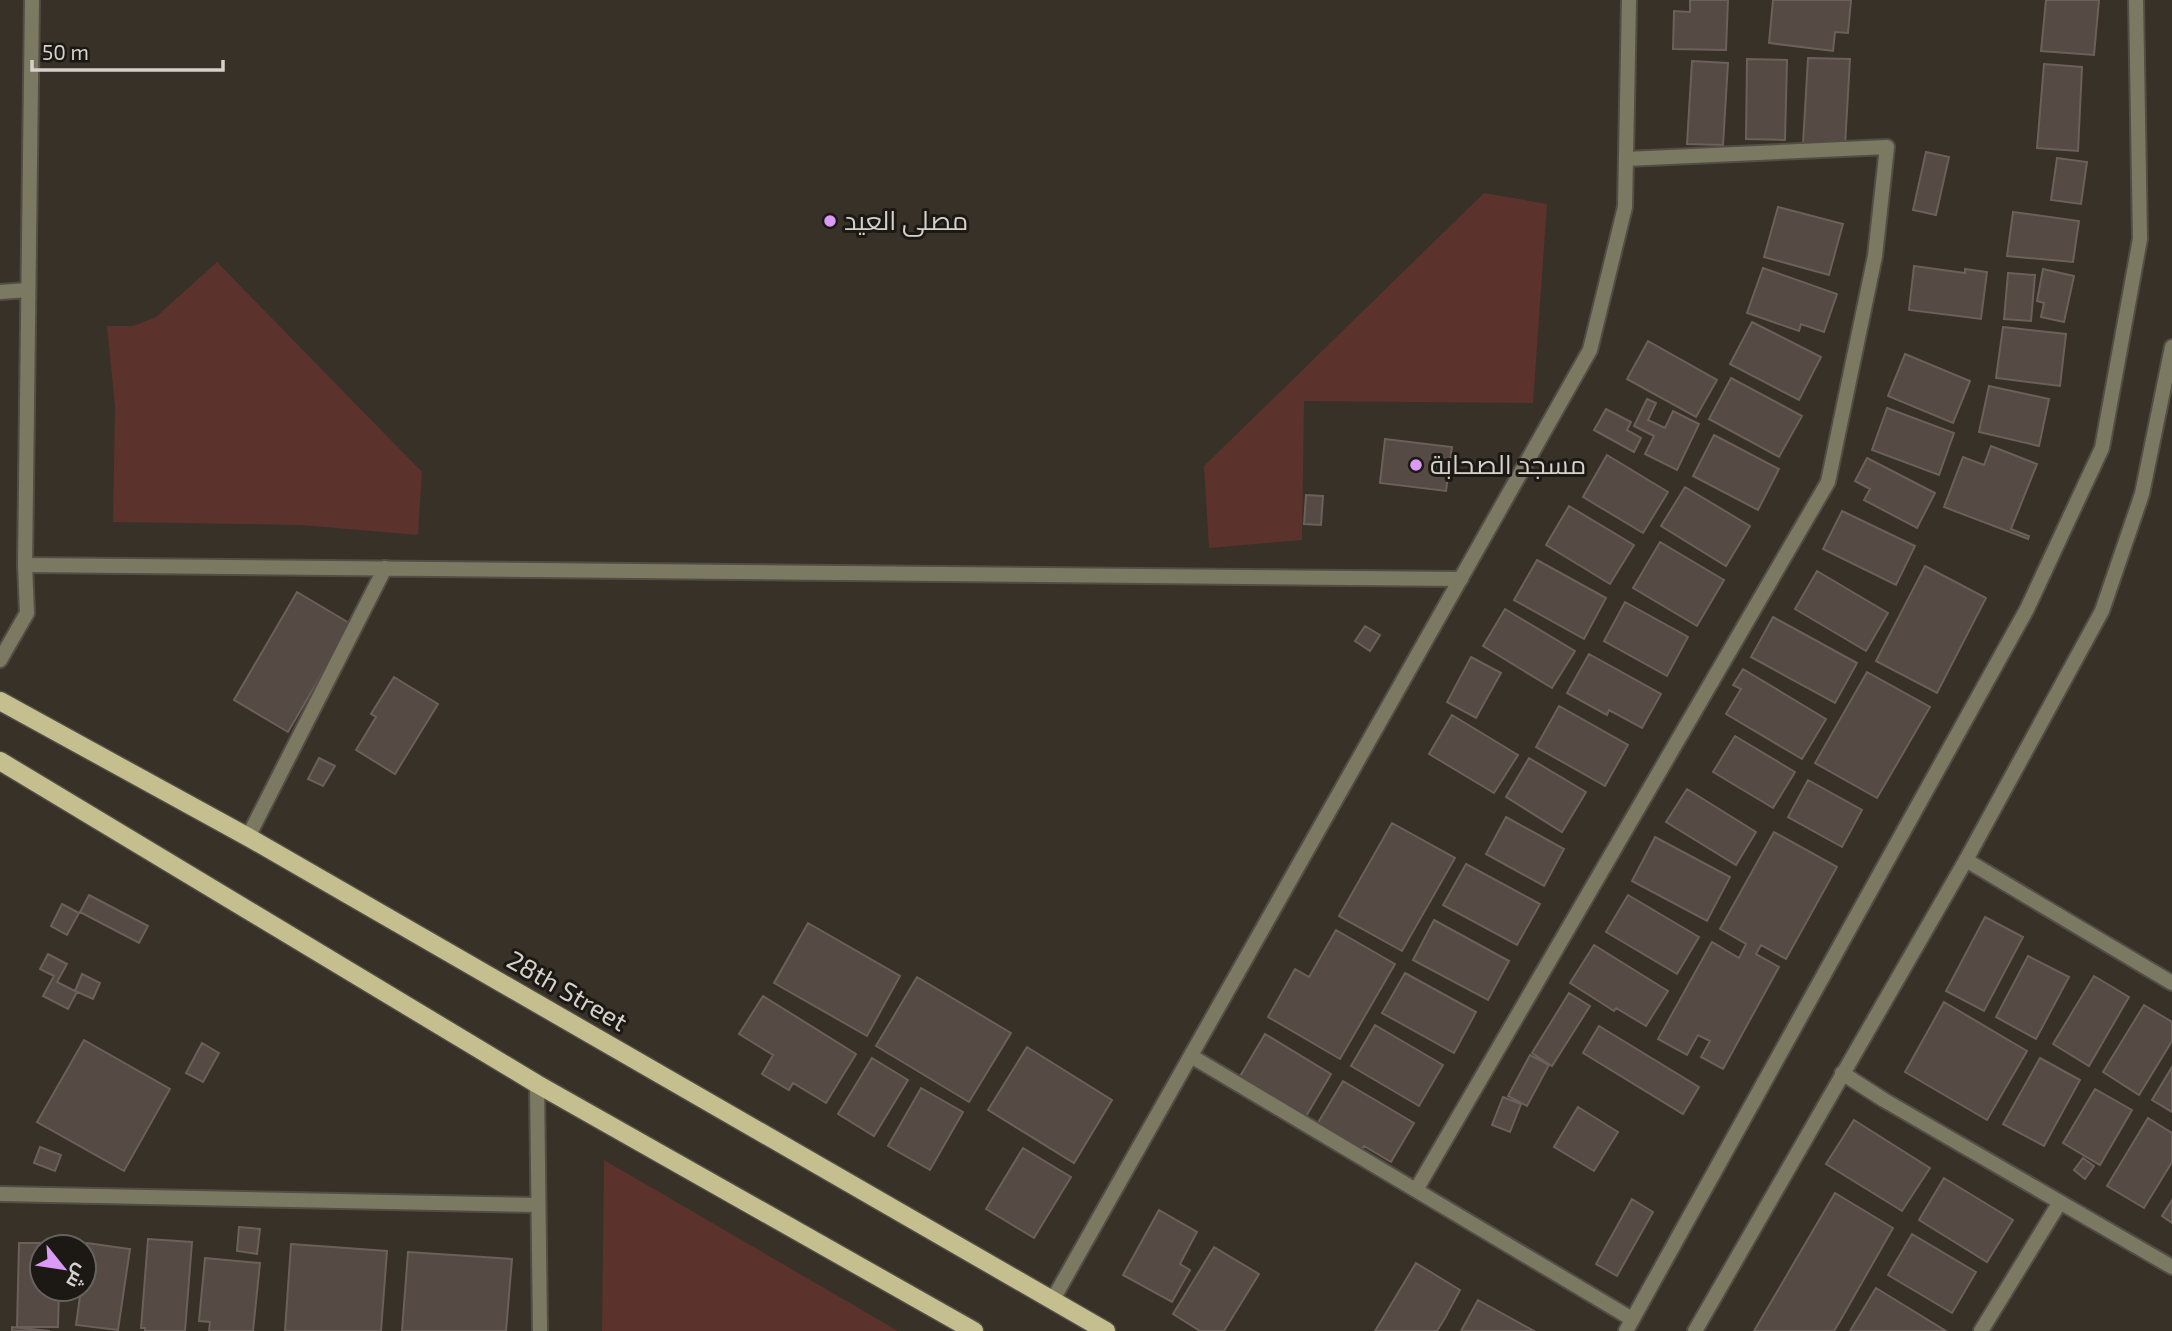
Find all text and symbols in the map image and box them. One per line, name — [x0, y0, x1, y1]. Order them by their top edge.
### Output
scale bar — [32, 28, 222, 72]
text: 50 m — [42, 39, 89, 64]
place label: مصلى العيد — [844, 204, 968, 237]
marker: مصلى العيد — [822, 213, 838, 229]
place label: مسجد الصحابة — [1430, 448, 1586, 479]
marker: مسجد الصحابة — [1408, 457, 1424, 473]
street label: 28th Street — [502, 943, 633, 1037]
north arrow — [28, 1233, 98, 1303]
text: ش — [61, 1260, 94, 1293]

